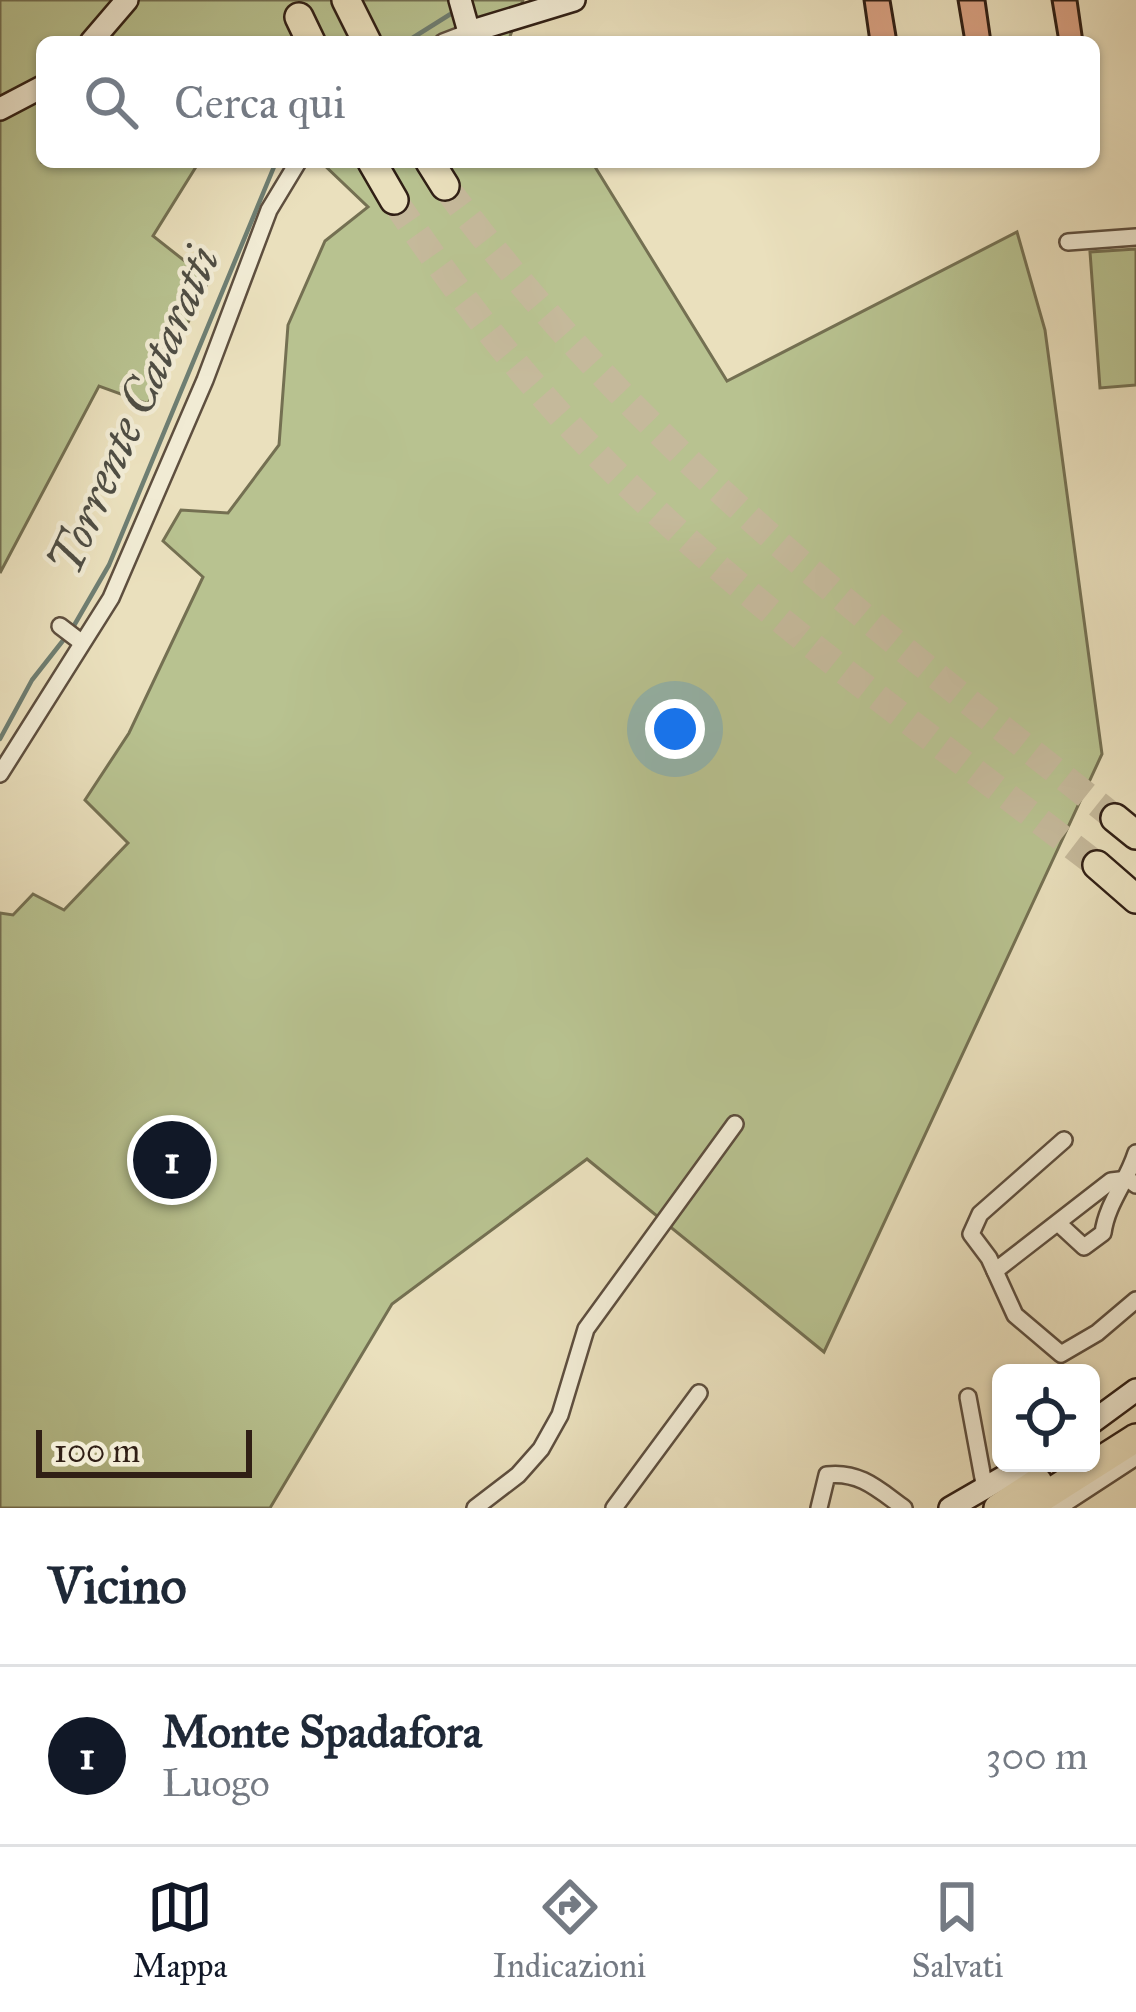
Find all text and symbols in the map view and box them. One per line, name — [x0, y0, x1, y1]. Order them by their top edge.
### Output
search box — [36, 36, 1100, 168]
icon: search — [78, 69, 144, 135]
text: Cerca qui — [174, 75, 346, 130]
water label: Torrente Cataratti — [35, 237, 232, 584]
your location — [645, 699, 705, 759]
pin: 1 — [133, 1115, 211, 1205]
map controls — [992, 1364, 1100, 1472]
button: locate — [992, 1364, 1100, 1472]
scale bar — [36, 1424, 252, 1477]
text: 100 m — [54, 1431, 140, 1471]
text: Vicino — [48, 1555, 186, 1617]
text: Monte Spadafora — [162, 1704, 482, 1759]
text: 1 — [79, 1732, 95, 1780]
text: 300 m — [986, 1732, 1088, 1780]
text: Luogo — [162, 1759, 270, 1807]
tab: Mappa — [133, 1874, 228, 1986]
tab: Indicazioni — [493, 1874, 646, 1986]
tab: Salvati — [911, 1874, 1003, 1986]

